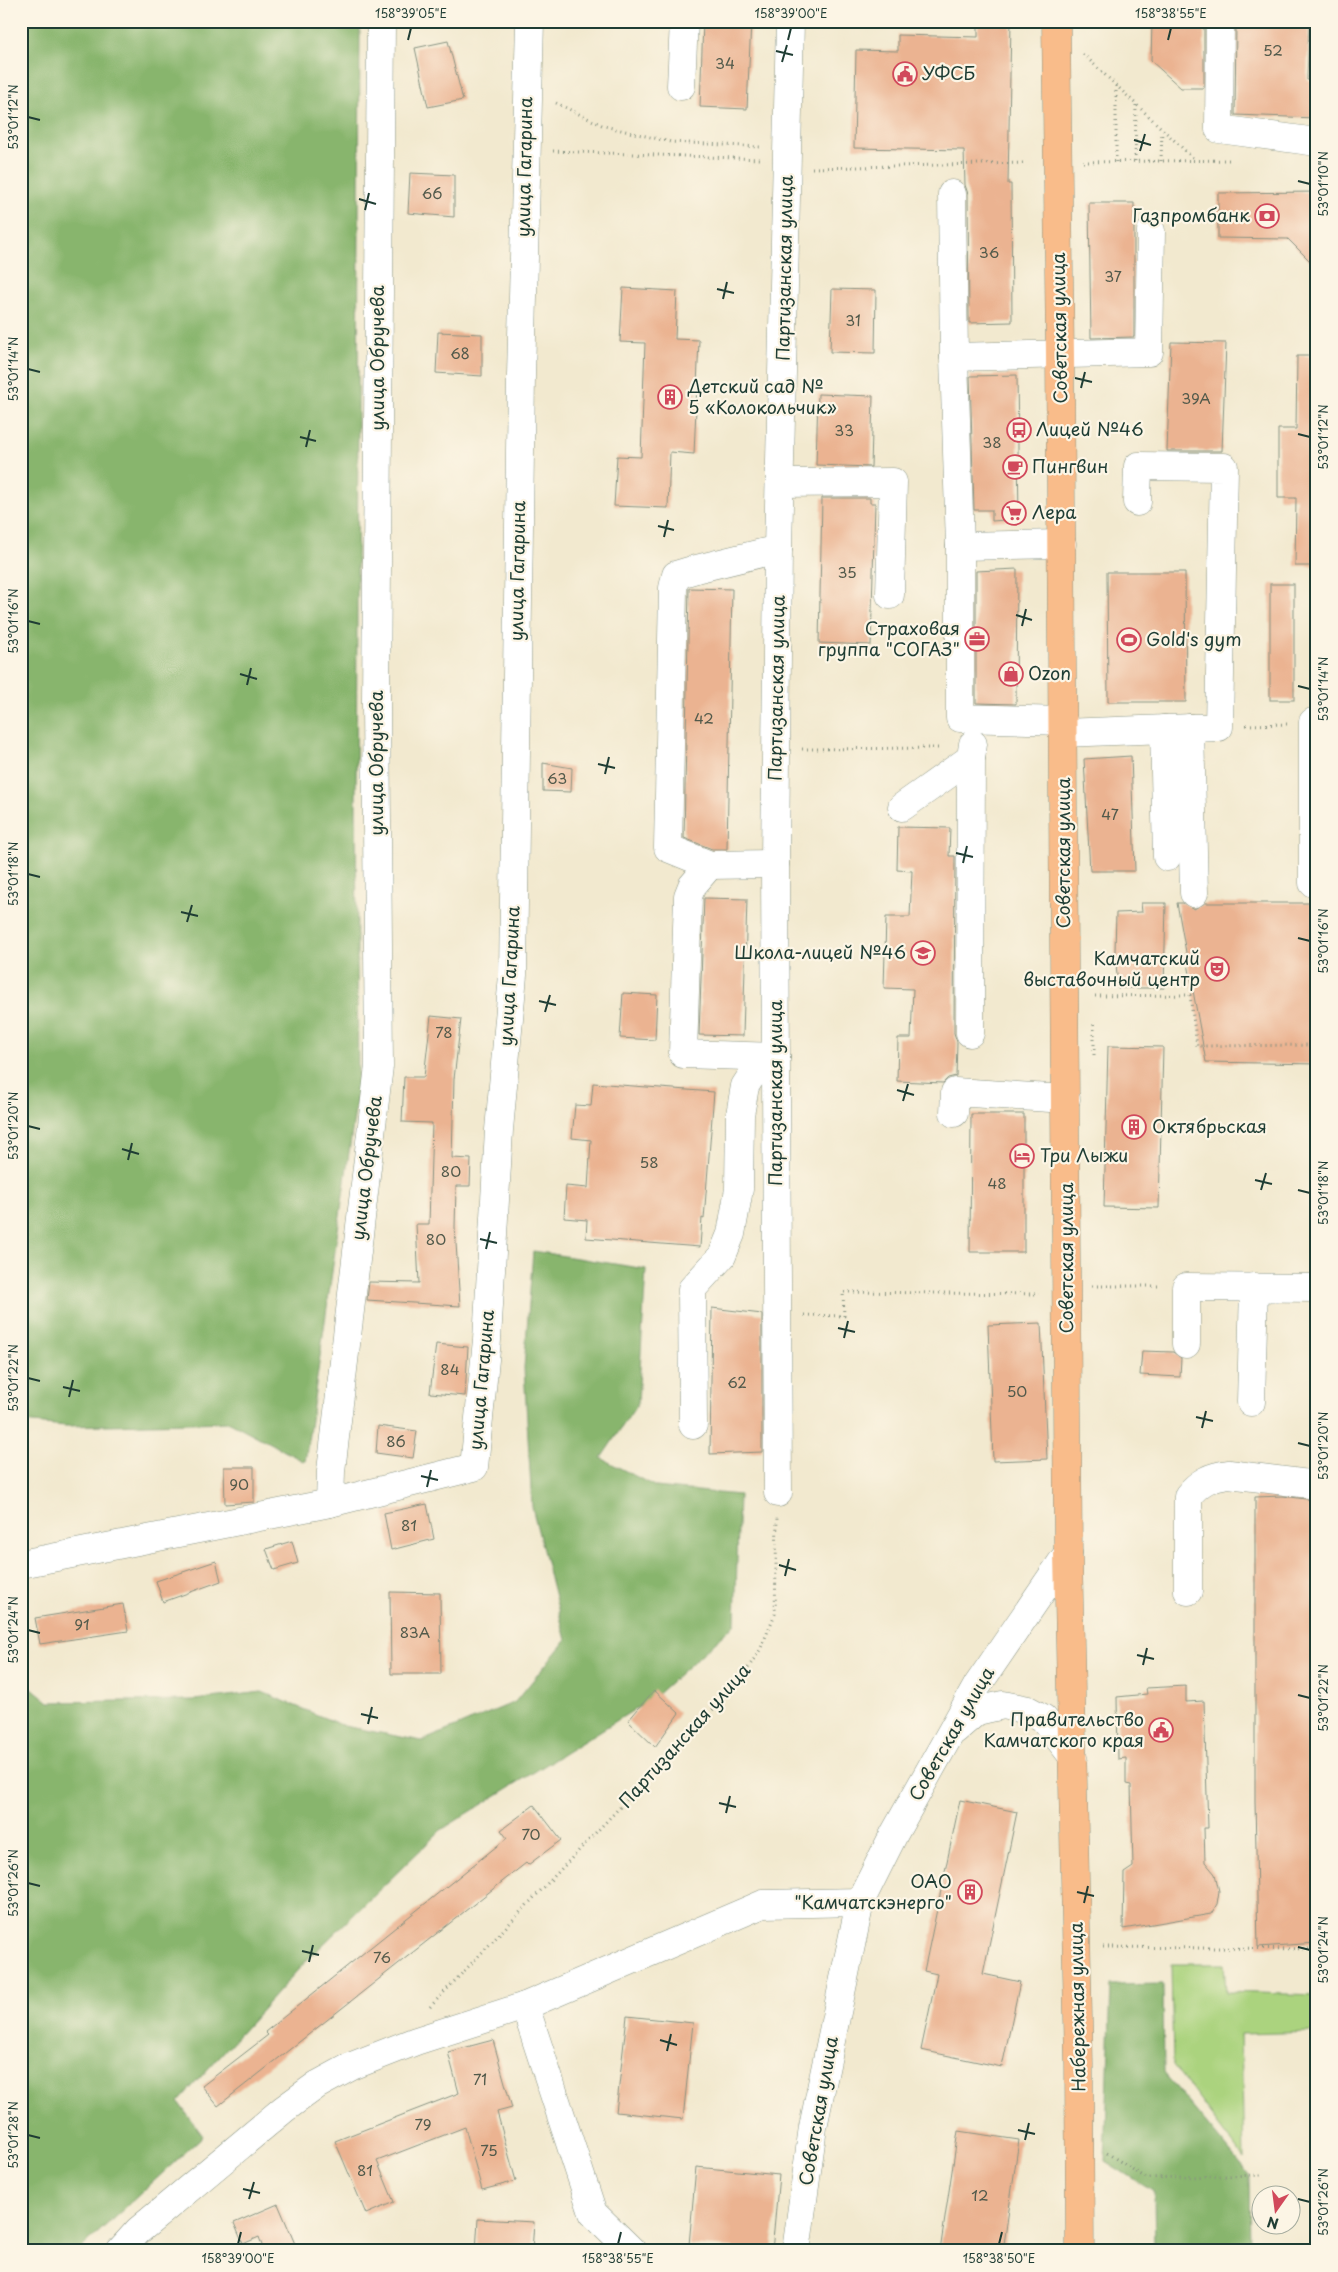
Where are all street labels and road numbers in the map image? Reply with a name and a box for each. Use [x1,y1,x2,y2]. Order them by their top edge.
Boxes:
street label: улица Гагарина [509,96,538,237]
street label: Партизанская улица [768,174,799,361]
street label: Советская улица [1044,252,1073,404]
street label: улица Обручева [363,285,390,431]
street label: улица Гагарина [502,500,531,641]
street label: Партизанская улица [760,594,791,781]
street label: улица Обручева [362,690,389,836]
street label: Советская улица [1049,777,1076,929]
street label: улица Гагарина [491,904,526,1047]
street label: Партизанская улица [761,999,788,1186]
street label: улица Обручева [343,1093,388,1242]
street label: Советская улица [1052,1182,1079,1334]
street label: улица Гагарина [461,1308,500,1451]
street label: Партизанская улица [612,1656,757,1813]
street label: Советская улица [901,1660,1000,1805]
street label: Набережная улица [1062,1921,1091,2092]
street label: Советская улица [791,2033,844,2187]

